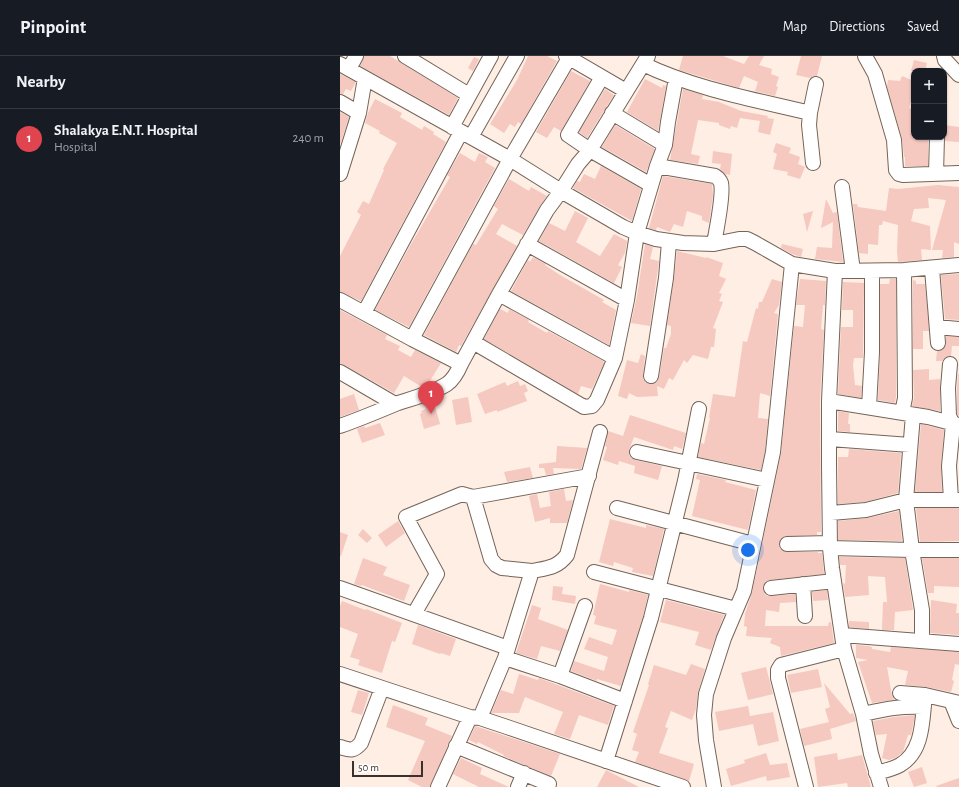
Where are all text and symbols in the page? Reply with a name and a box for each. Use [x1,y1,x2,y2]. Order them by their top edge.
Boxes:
text: Pinpoint [20,18,86,37]
text: Map [783,20,807,34]
text: Directions [829,20,885,34]
text: Saved [907,20,939,34]
map controls [911,68,947,140]
button: + [911,68,947,104]
text: Nearby [16,73,66,90]
button: − [911,104,947,140]
text: Shalakya E.N.T. Hospital [54,123,198,138]
text: 1 [27,132,31,145]
text: 240 m [292,132,324,145]
text: Hospital [54,141,97,154]
pin: 1 [418,381,444,414]
your location [738,540,758,560]
scale bar [352,759,423,778]
text: 50 m [358,762,379,773]

